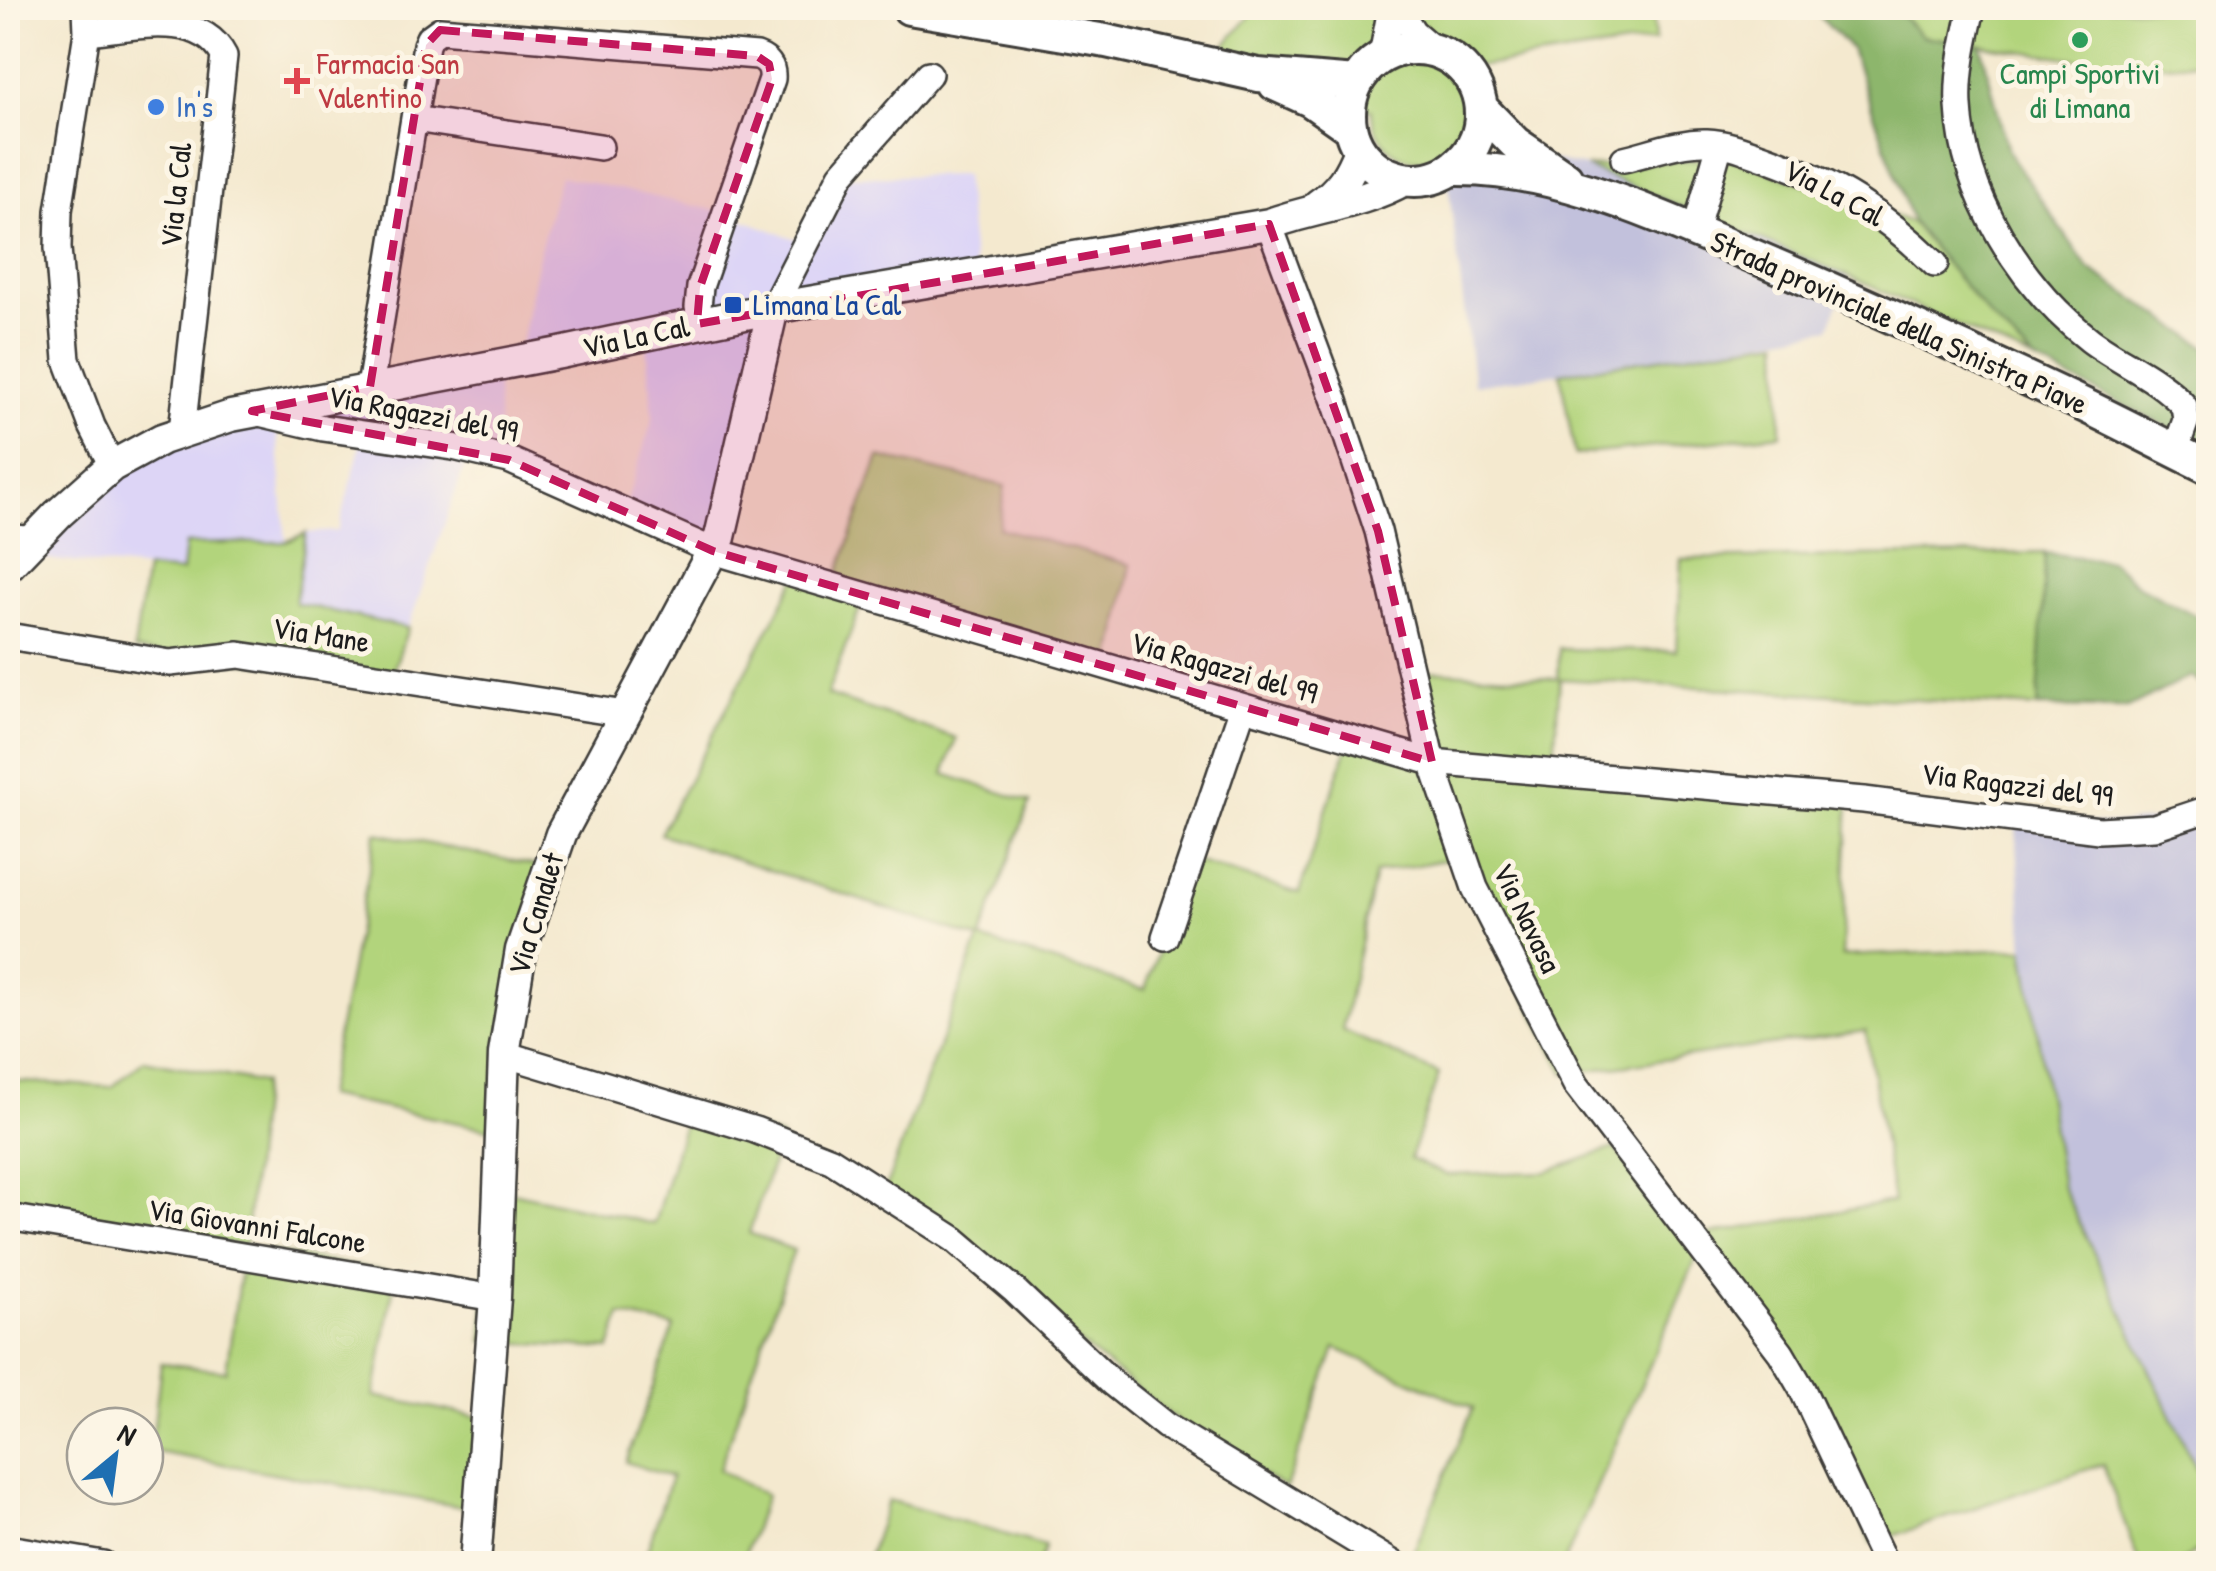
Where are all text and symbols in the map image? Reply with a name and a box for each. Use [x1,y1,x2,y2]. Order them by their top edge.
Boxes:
marker: Campi Sportivi di Limana [2069,29,2091,51]
place label: Farmacia San Valentino [316,43,460,117]
place label: Campi Sportivi di Limana [1999,53,2161,127]
marker: Farmacia San Valentino [286,70,308,92]
place label: In's [176,86,213,126]
marker: In's [145,96,167,118]
street label: Via la Cal [150,141,200,249]
street label: Via La Cal [1777,149,1892,235]
street label: Strada provinciale della Sinistra Piave [1705,221,2094,423]
place label: Limana La Cal [753,284,901,324]
marker: Limana La Cal [722,294,744,316]
street label: Via La Cal [579,305,693,367]
street label: Via Ragazzi del 99 [325,375,522,451]
street label: Via Mane [270,607,372,661]
street label: Via Ragazzi del 99 [1126,621,1322,713]
street label: Via Ragazzi del 99 [1919,752,2115,816]
street label: Via Canalet [497,847,573,980]
street label: Via Navasa [1484,856,1572,979]
street label: Via Giovanni Falcone [145,1188,369,1262]
north arrow [65,1406,165,1506]
text: N [111,1414,143,1454]

